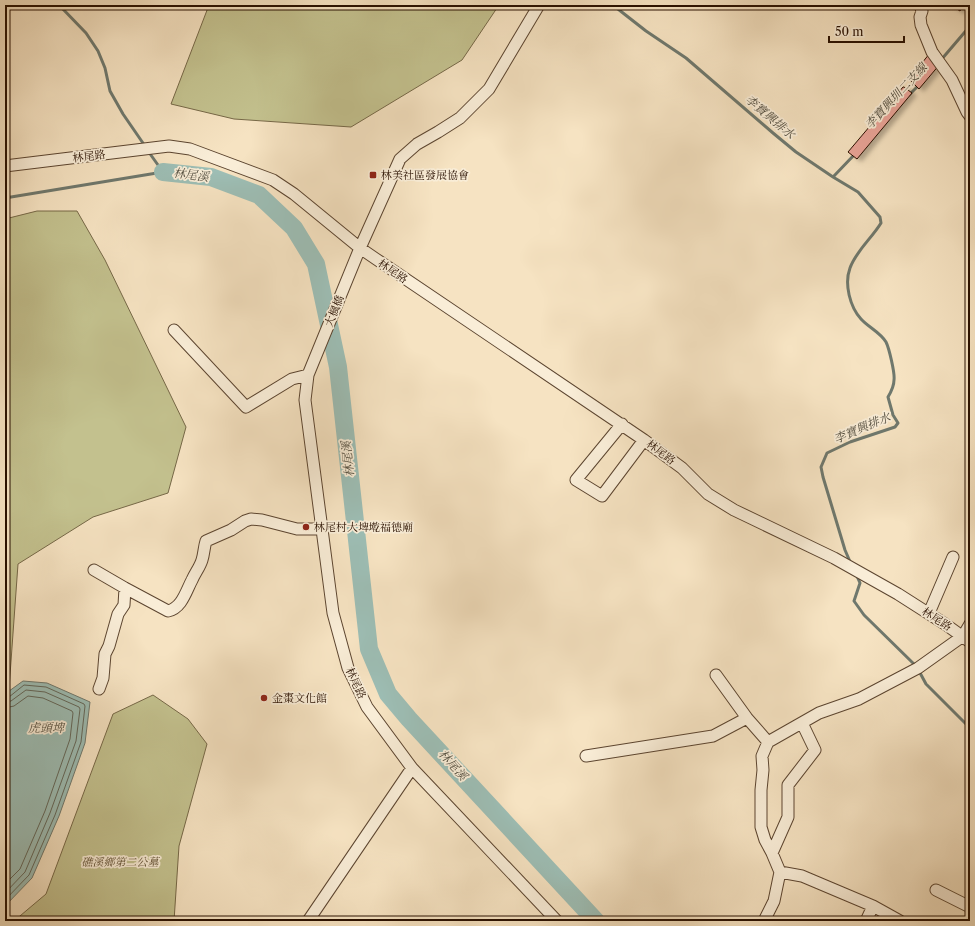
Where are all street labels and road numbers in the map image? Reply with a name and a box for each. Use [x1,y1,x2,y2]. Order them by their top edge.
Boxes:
street label: 林尾路 [72,147,106,165]
street label: 林尾路 [375,256,411,286]
street label: 大楓橋 [321,293,347,329]
street label: 林尾路 [644,436,678,468]
street label: 林尾路 [919,604,955,634]
street label: 林尾路 [343,665,369,701]

